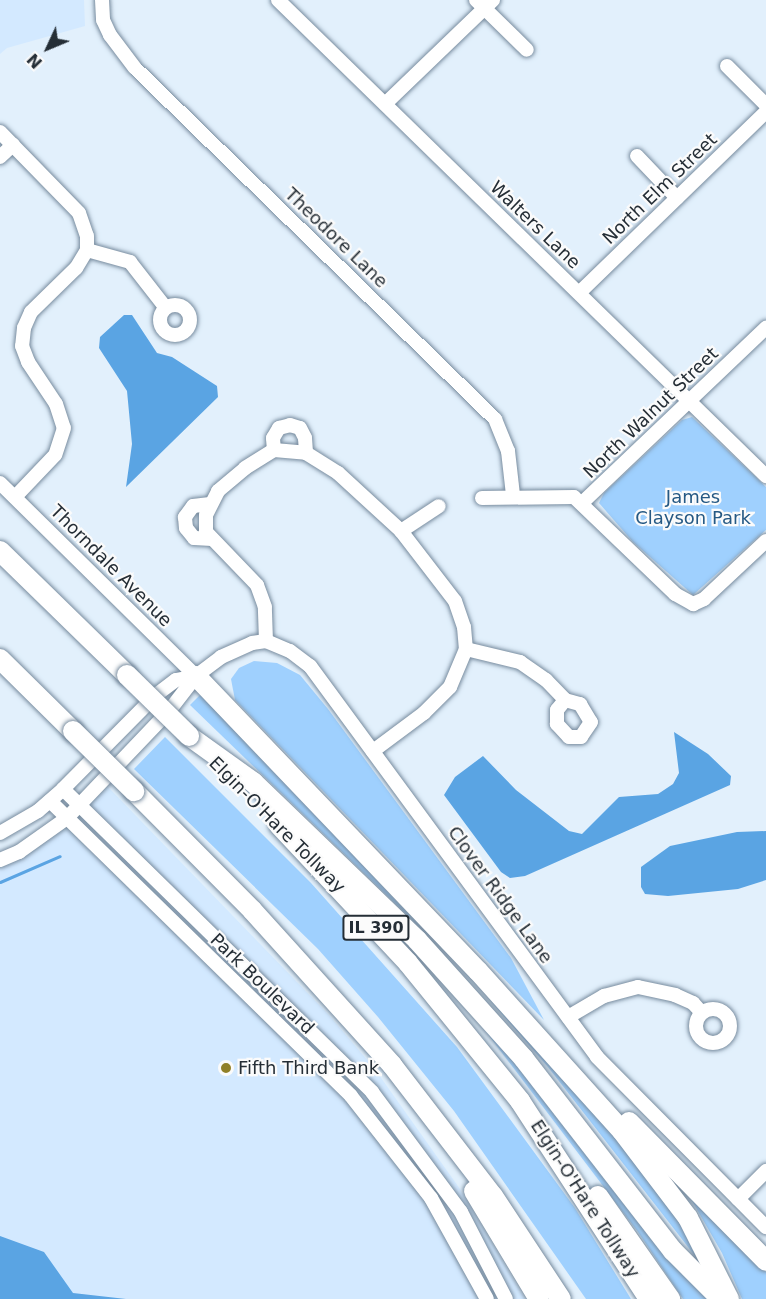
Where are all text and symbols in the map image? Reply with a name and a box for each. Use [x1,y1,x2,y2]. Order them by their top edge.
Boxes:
north arrow [18,18,78,78]
text: N [23,49,46,72]
street label: North Elm Street [598,129,722,249]
street label: Walters Lane [485,177,585,273]
street label: Theodore Lane [280,184,392,292]
street label: North Walnut Street [579,343,723,483]
park label: James Clayson Park [635,487,751,530]
street label: Thorndale Avenue [46,501,176,631]
street label: Elgin-O'Hare Tollway [204,752,350,898]
street label: Clover Ridge Lane [443,822,557,968]
road number: IL 390 [342,915,410,941]
street label: Park Boulevard [206,929,318,1039]
place label: Fifth Third Bank [238,1057,379,1079]
marker: Fifth Third Bank [219,1061,233,1075]
street label: Elgin-O'Hare Tollway [526,1116,644,1282]

